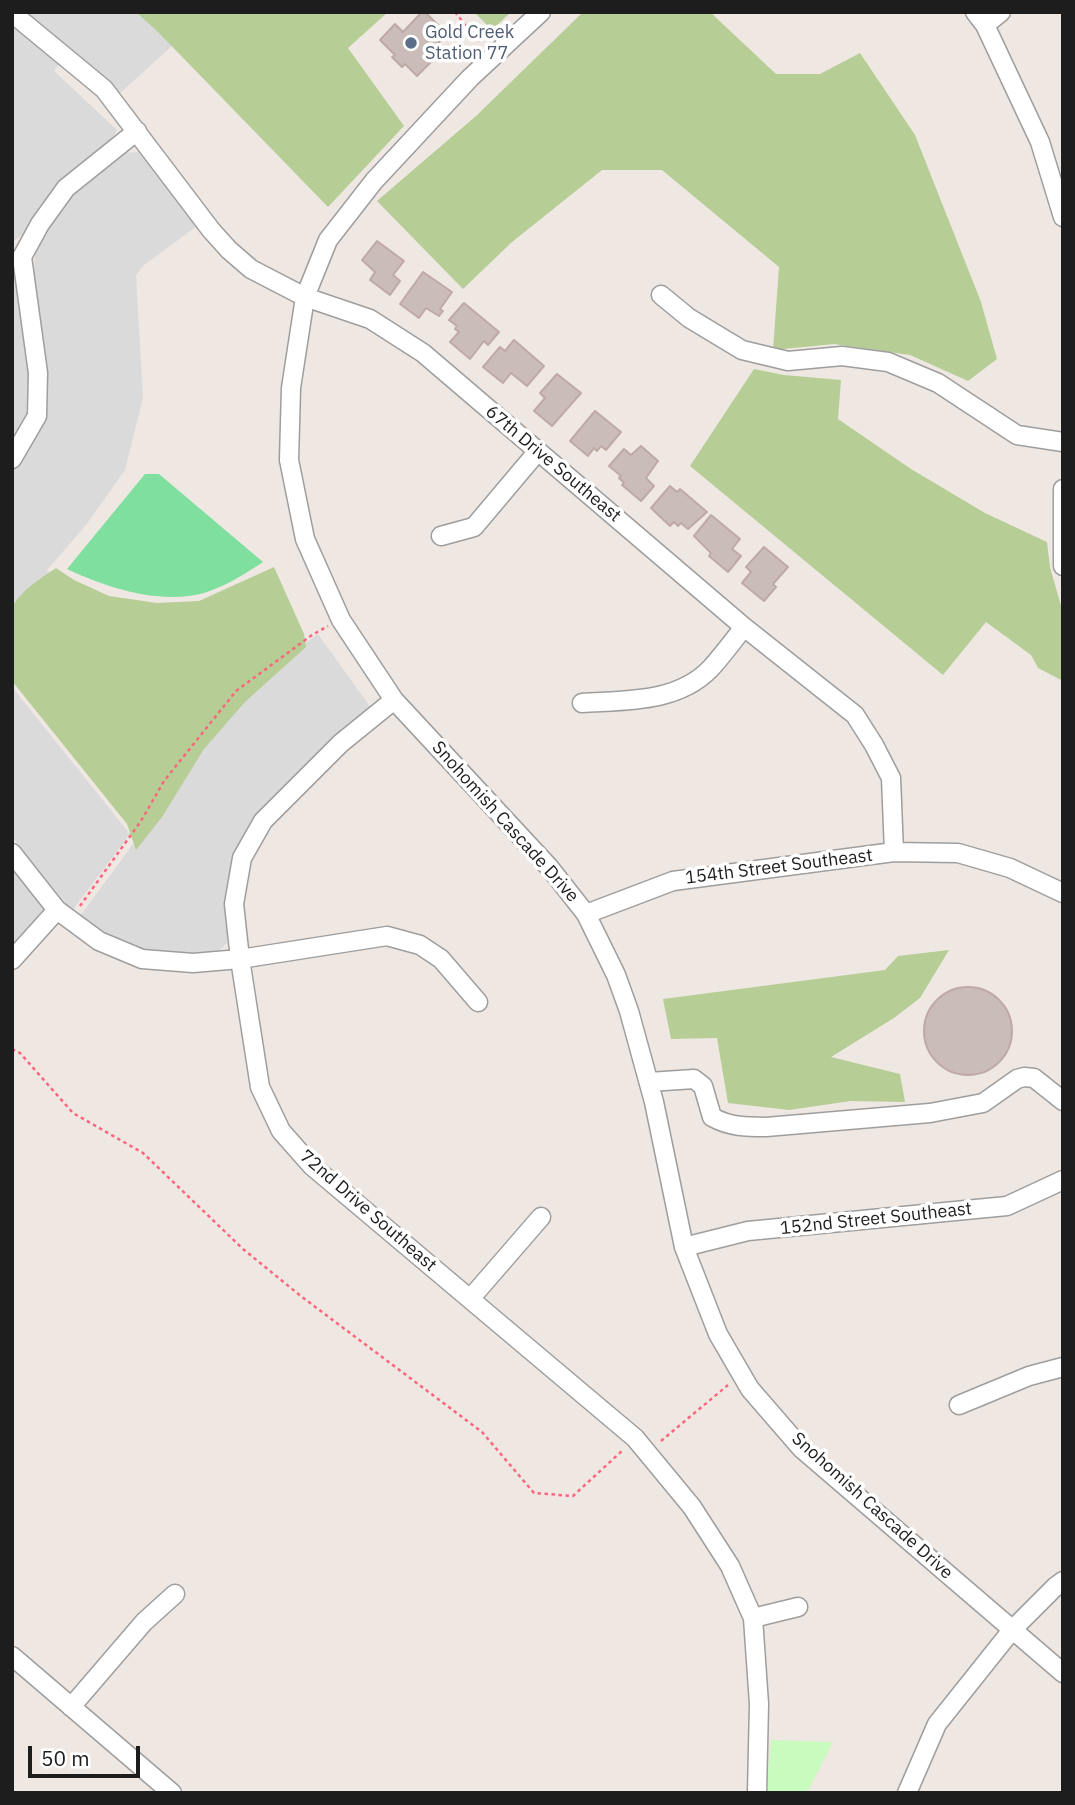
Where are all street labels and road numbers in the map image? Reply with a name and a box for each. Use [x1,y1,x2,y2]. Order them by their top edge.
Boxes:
street label: 67th Drive Southeast [481,401,625,527]
street label: Snohomish Cascade Drive [427,737,583,907]
street label: 154th Street Southeast [684,845,874,889]
street label: 72nd Drive Southeast [295,1146,441,1276]
street label: 152nd Street Southeast [779,1198,973,1240]
street label: Snohomish Cascade Drive [787,1428,957,1584]

